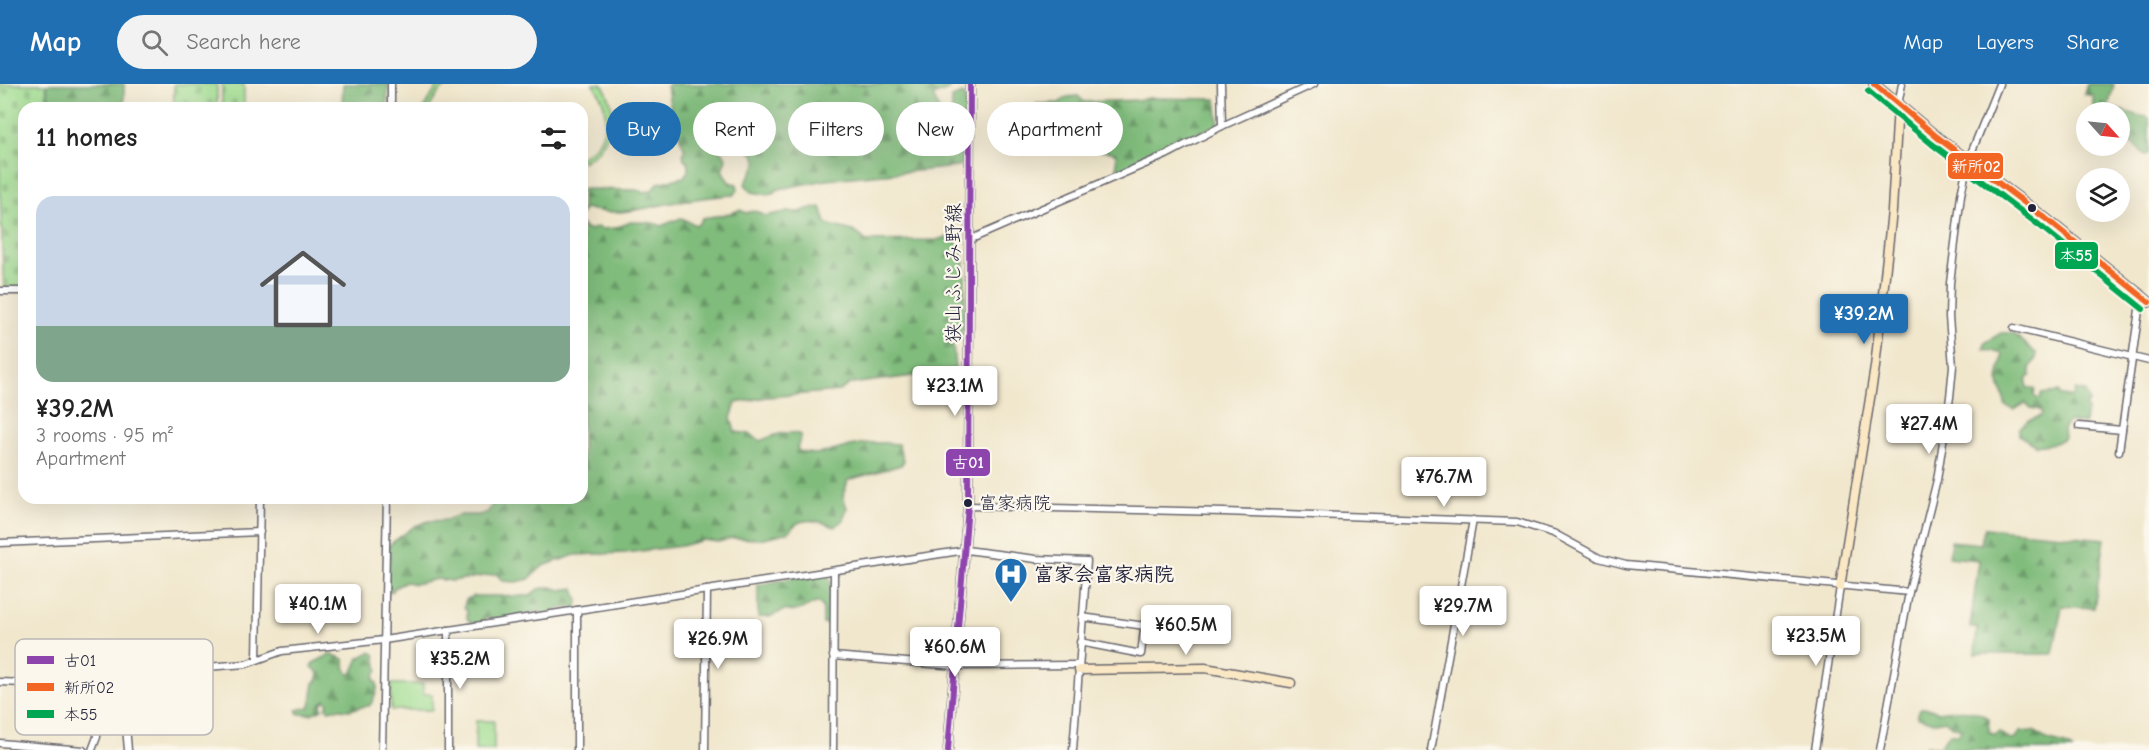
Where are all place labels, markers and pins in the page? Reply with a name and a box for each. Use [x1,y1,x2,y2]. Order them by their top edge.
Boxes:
unlabelled marker [2026,202,2038,214]
pin: ¥39.2M [1815,294,1913,345]
pin: ¥23.1M [906,366,1004,417]
pin: ¥27.4M [1880,404,1978,455]
pin: ¥76.7M [1395,457,1493,508]
place label: 富家病院 [979,493,1051,514]
marker: 富家病院 [962,497,974,509]
hospital icon: 富家会富家病院 [993,556,1029,603]
place label: 富家会富家病院 [1034,563,1174,586]
pin: ¥40.1M [269,584,367,635]
pin: ¥29.7M [1414,586,1512,637]
pin: ¥60.5M [1137,605,1235,656]
pin: ¥23.5M [1767,616,1865,667]
pin: ¥26.9M [669,619,767,670]
pin: ¥60.6M [906,627,1004,678]
pin: ¥35.2M [411,639,509,690]

